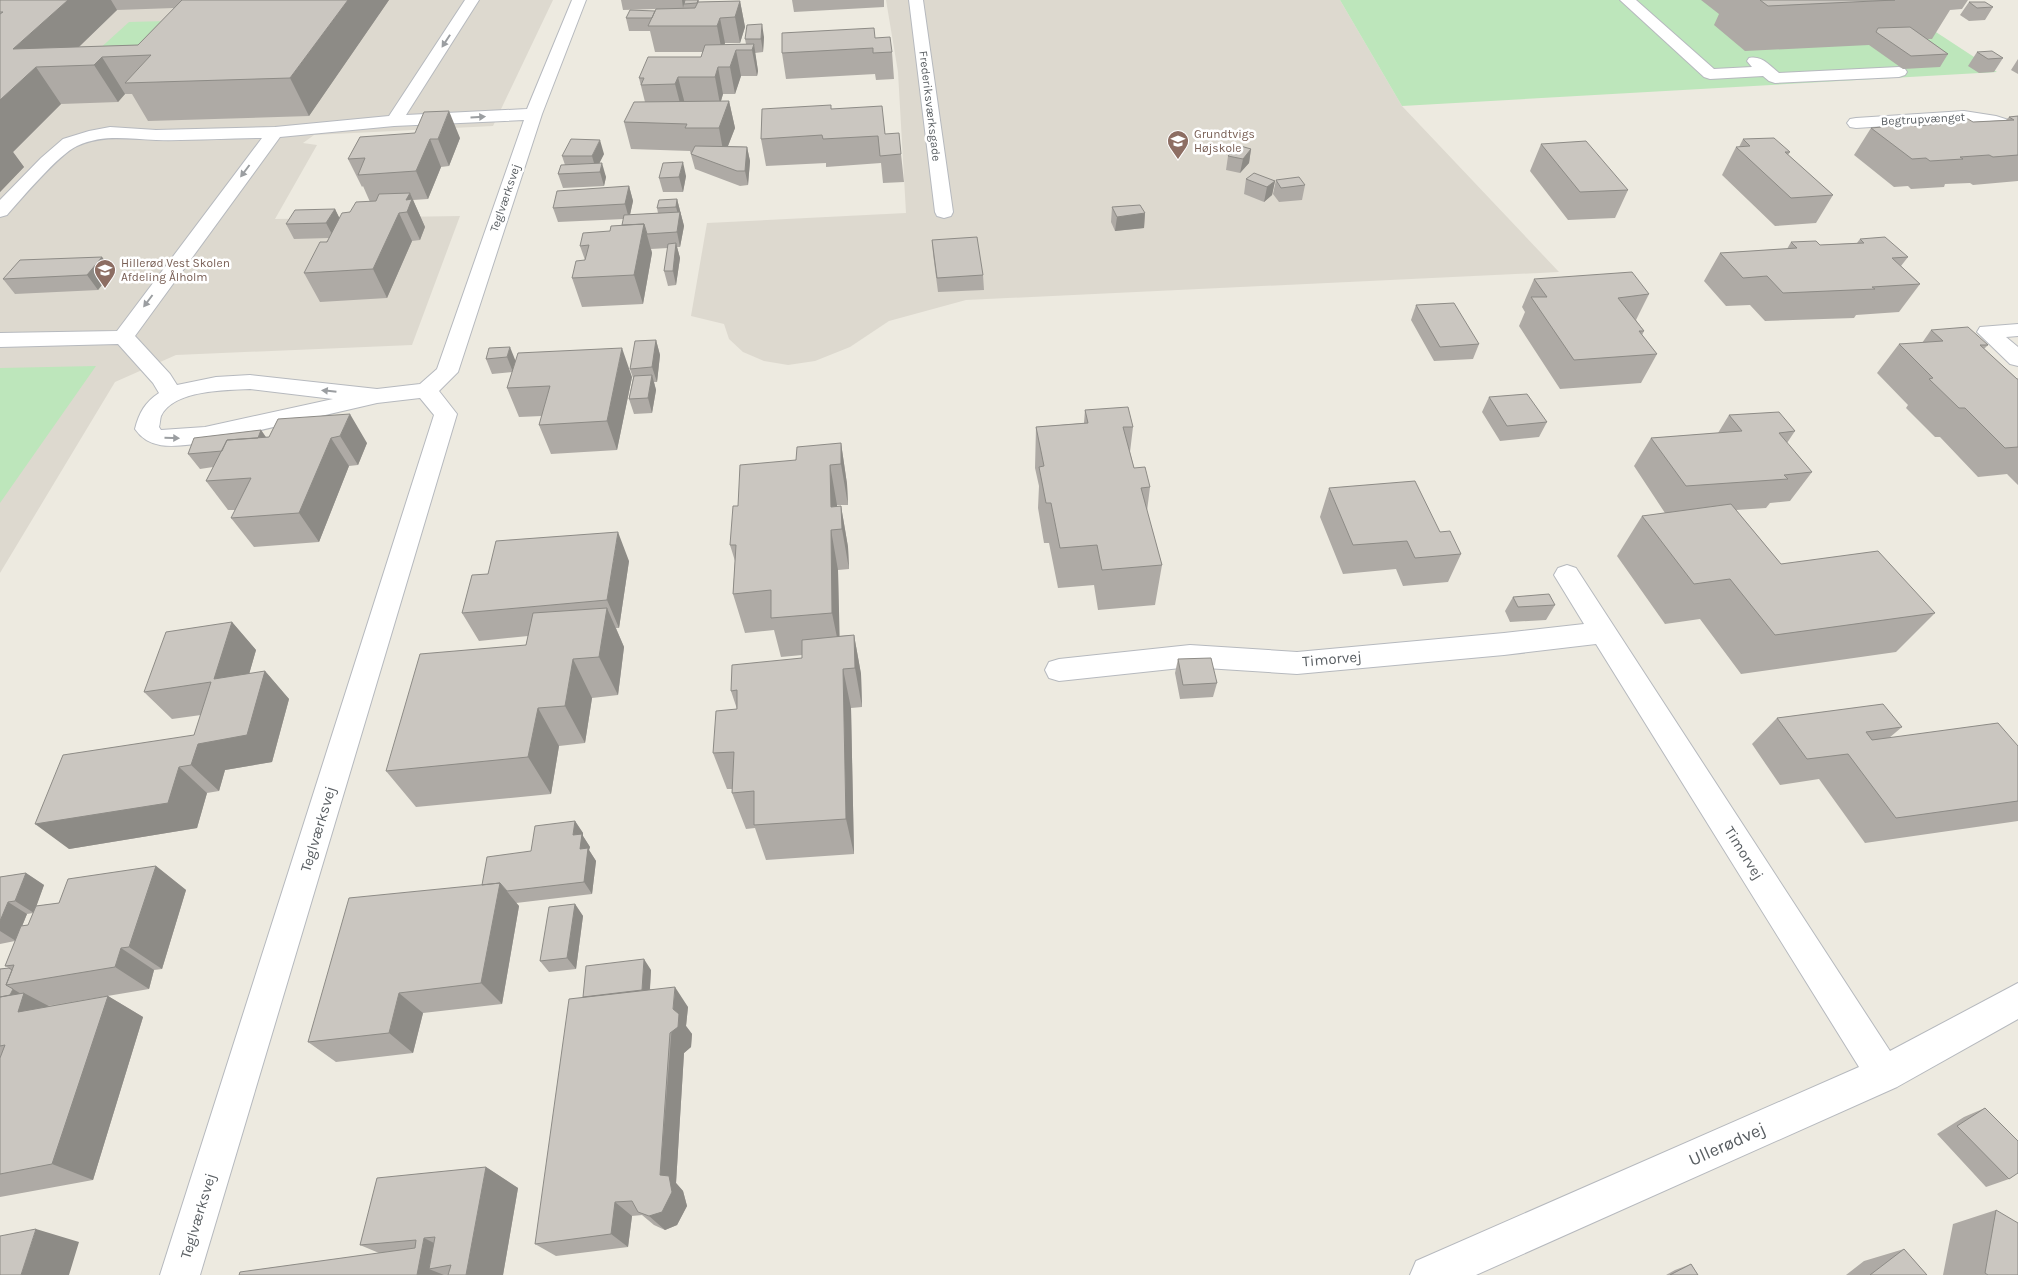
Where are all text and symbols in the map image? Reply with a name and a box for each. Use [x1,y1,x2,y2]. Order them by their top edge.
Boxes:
one-way arrow [441,34,451,48]
street label: Frederiksværksgade [916,50,944,162]
street label: Begtrupvænget [1880,110,1966,128]
one-way arrow [470,113,486,121]
place label: Grundtvigs Højskole [1194,127,1255,155]
school or university icon: Grundtvigs Højskole [1166,129,1190,160]
street label: Teglværksvej [487,162,523,234]
one-way arrow [240,164,251,177]
place label: Hillerød Vest Skolen Afdeling Ålholm [121,256,230,284]
school or university icon: Hillerød Vest Skolen Afdeling Ålholm [93,258,117,289]
one-way arrow [143,294,154,307]
one-way arrow [321,387,337,395]
one-way arrow [164,434,180,442]
street label: Timorvej [1302,647,1362,671]
street label: Teglværksvej [296,784,340,874]
street label: Timorvej [1721,823,1767,883]
street label: Ullerødvej [1685,1117,1769,1171]
street label: Teglværksvej [176,1171,220,1261]

